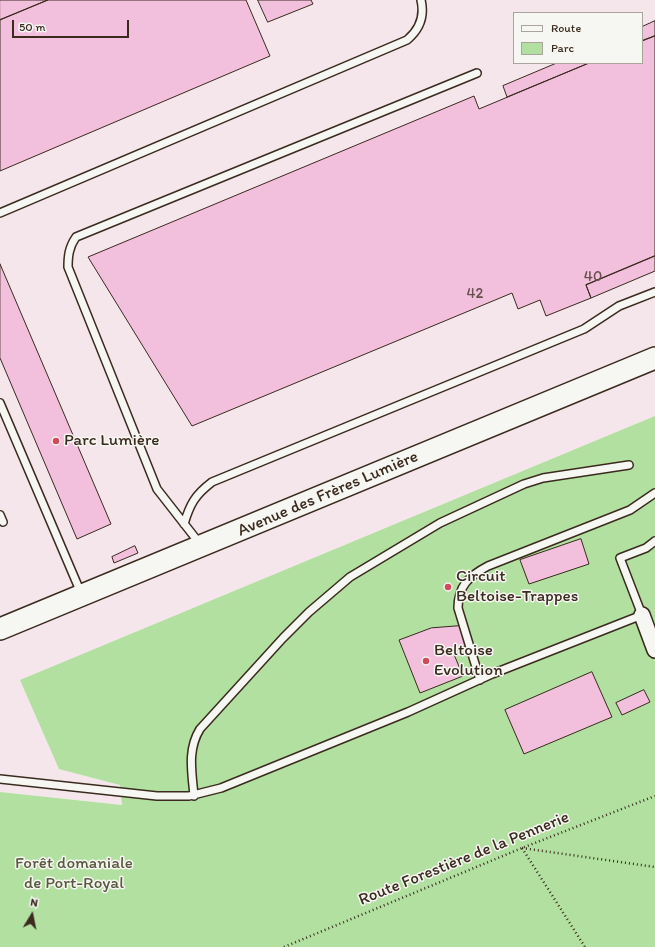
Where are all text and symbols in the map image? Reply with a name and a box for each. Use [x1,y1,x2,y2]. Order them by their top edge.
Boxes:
scale bar [14,12,131,38]
legend [513,12,643,64]
text: 50 m [19,20,45,34]
text: Route [551,21,581,35]
text: Parc [551,41,574,55]
house number: 40 [584,268,602,286]
house number: 42 [467,285,483,303]
place label: Parc Lumière [64,431,160,451]
marker: Parc Lumière [51,436,61,446]
street label: Avenue des Frères Lumière [235,447,421,541]
place label: Circuit Beltoise-Trappes [456,567,578,607]
marker: Circuit Beltoise-Trappes [443,582,453,592]
place label: Beltoise Evolution [434,641,503,681]
marker: Beltoise Evolution [421,656,431,666]
street label: Route Forestière de la Pennerie [356,807,572,911]
park label: Forêt domaniale de Port-Royal [15,854,133,894]
north arrow [12,895,52,935]
text: N [29,896,39,910]

